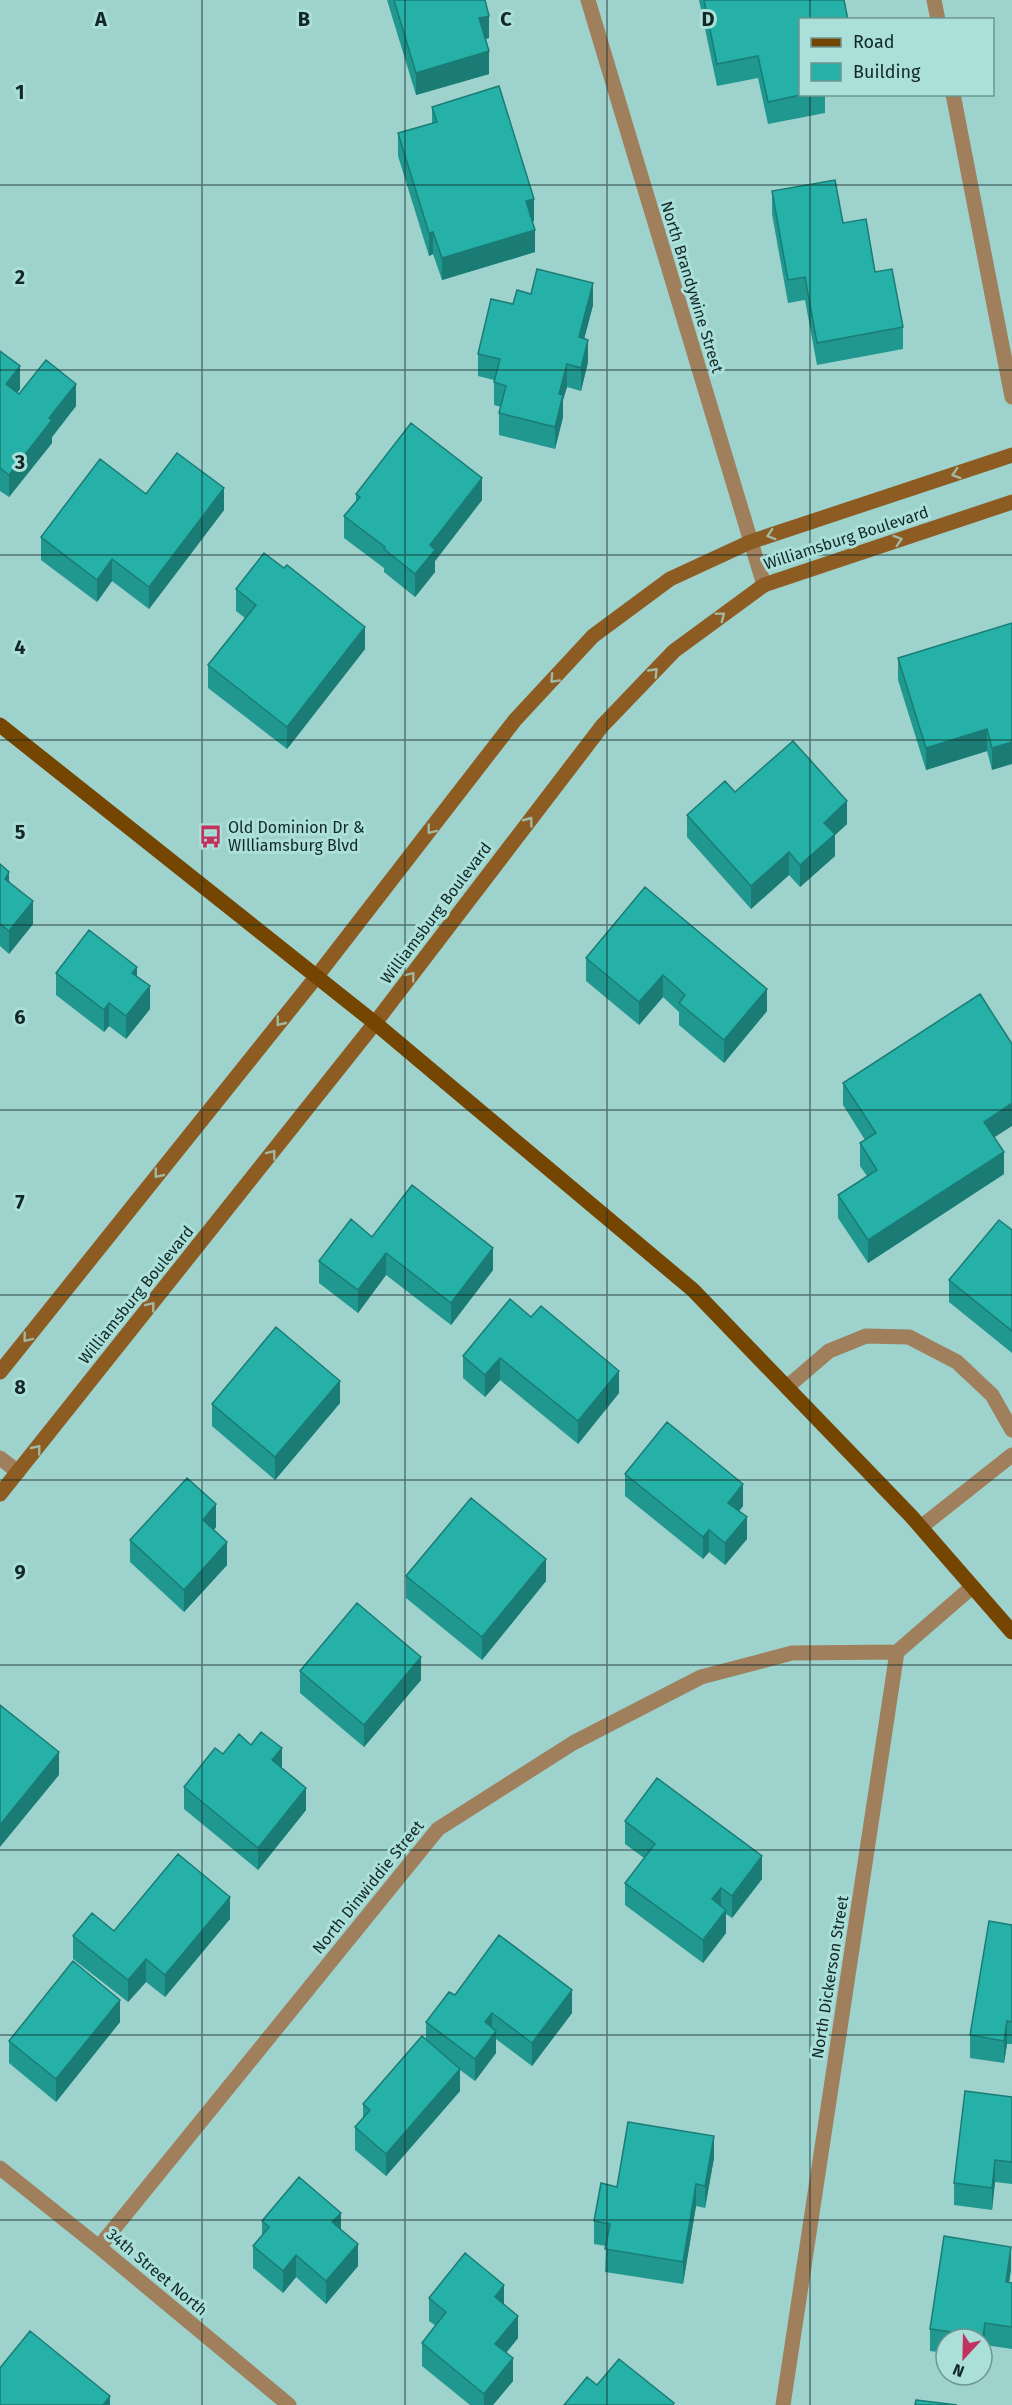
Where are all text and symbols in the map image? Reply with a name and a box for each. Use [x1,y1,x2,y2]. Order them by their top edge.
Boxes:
text: A [94,7,108,31]
text: B [298,7,310,31]
text: C [500,7,512,31]
text: D [701,7,715,31]
legend [799,18,994,96]
text: Road [853,31,895,53]
text: Building [853,61,921,83]
text: 1 [15,80,25,104]
street label: North Brandywine Street [657,199,727,375]
text: 2 [15,265,25,289]
text: 3 [14,450,25,474]
one-way arrow [952,467,962,479]
street label: Williamsburg Boulevard [761,502,931,574]
one-way arrow [766,528,777,541]
one-way arrow [892,535,903,547]
one-way arrow [715,613,726,624]
text: 4 [14,635,26,659]
one-way arrow [647,668,658,679]
one-way arrow [550,672,561,683]
one-way arrow [522,817,533,828]
place label: Old Dominion Dr & WIlliamsburg Blvd [228,818,365,855]
text: 5 [15,820,26,844]
bus stop icon: Old Dominion Dr & WIlliamsburg Blvd [197,823,223,849]
one-way arrow [427,823,438,834]
street label: Williamsburg Boulevard [377,839,495,987]
one-way arrow [404,972,415,983]
text: 6 [14,1005,26,1029]
one-way arrow [276,1015,287,1026]
one-way arrow [264,1149,275,1160]
one-way arrow [154,1167,165,1178]
text: 7 [15,1190,25,1214]
street label: Williamsburg Boulevard [74,1222,198,1368]
one-way arrow [143,1302,154,1313]
one-way arrow [23,1331,34,1342]
text: 8 [14,1375,26,1399]
one-way arrow [29,1444,40,1455]
text: 9 [14,1560,26,1584]
street label: North Dinwiddie Street [308,1816,428,1957]
street label: North Dickerson Street [808,1894,852,2060]
street label: 34th Street North [103,2225,211,2319]
north arrow [934,2327,994,2387]
text: N [950,2360,967,2381]

